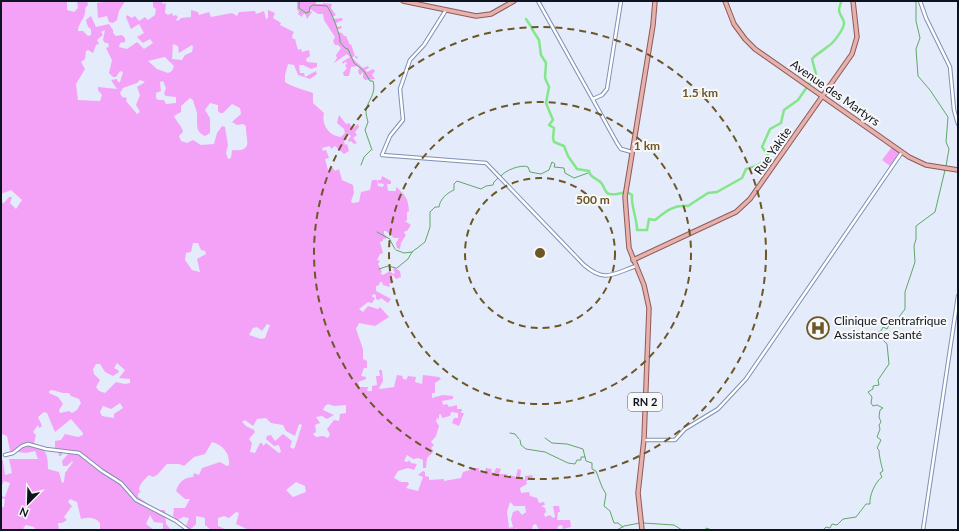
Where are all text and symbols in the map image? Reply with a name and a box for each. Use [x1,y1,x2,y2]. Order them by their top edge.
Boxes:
street label: Avenue des Martyrs [788,56,883,129]
text: 1.5 km [682,85,718,100]
street label: Rue Yakite [751,124,794,177]
text: 1 km [634,138,660,153]
text: 500 m [576,192,610,207]
centre of rings [533,246,547,260]
place label: Clinique Centrafrique Assistance Santé [834,313,947,342]
hospital icon: Clinique Centrafrique Assistance Santé [805,315,831,341]
road number: RN 2 [628,393,662,411]
north arrow [8,483,48,523]
text: N [17,505,30,520]

